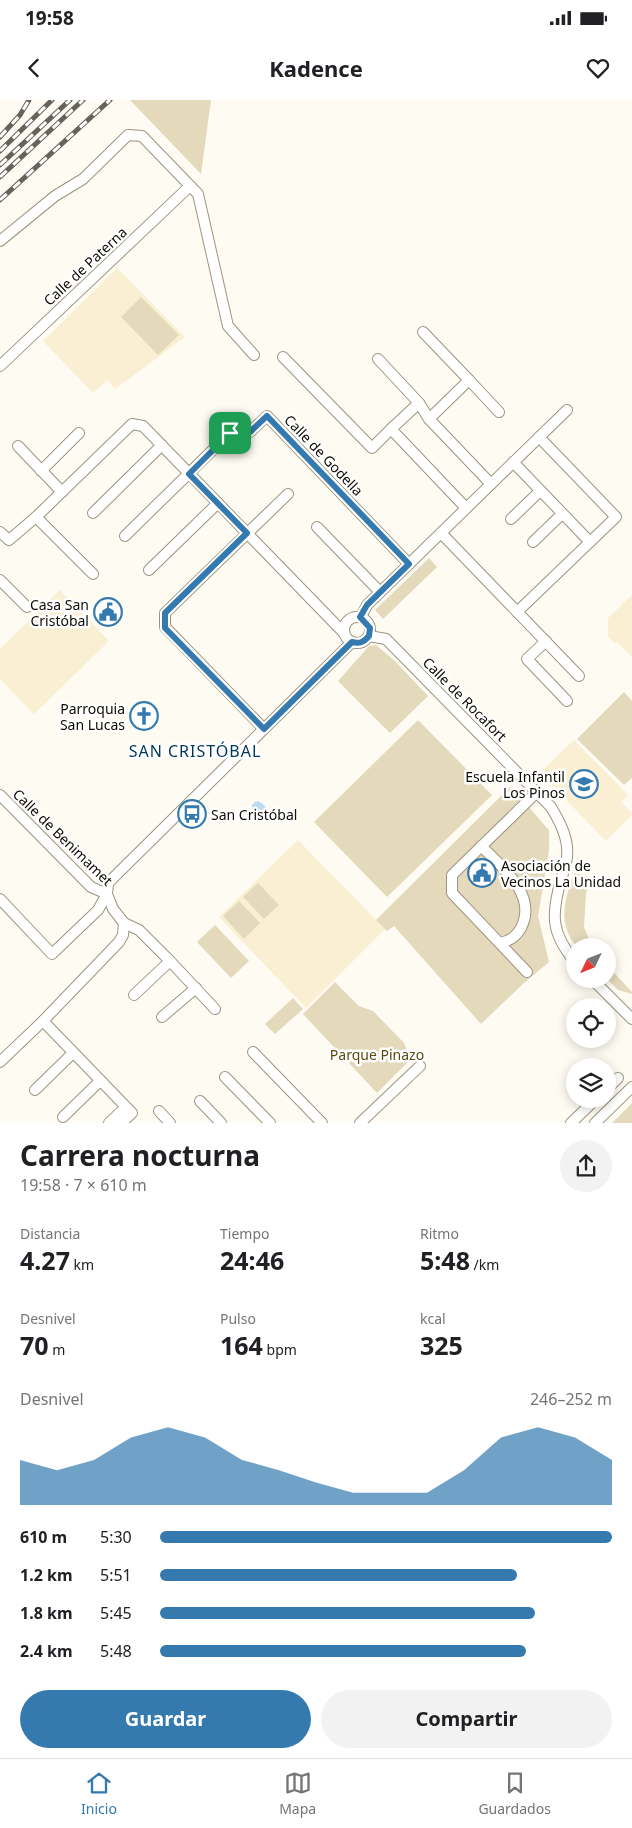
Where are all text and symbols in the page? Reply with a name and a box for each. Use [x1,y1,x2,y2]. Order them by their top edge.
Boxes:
text: 19:58 [25,5,74,31]
text: Kadence [269,53,363,83]
icon: back [20,54,48,82]
icon: heart [584,54,612,82]
street label: Calle de Paterna [39,223,131,309]
street label: Calle de Godella [280,410,368,500]
pin [209,412,251,454]
icon: arrive [216,419,244,447]
place label: Casa San Cristóbal [30,595,89,630]
public building icon: Casa San Cristóbal [93,597,123,627]
street label: Calle de Rocafort [419,653,511,745]
place label: Parroquia San Lucas [60,699,125,734]
church icon: Parroquia San Lucas [129,701,159,731]
district label: SAN CRISTÓBAL [129,740,261,762]
place label: Escuela Infantil Los Pinos [465,767,565,802]
school or university icon: Escuela Infantil Los Pinos [569,769,599,799]
street label: Calle de Benimamet [9,784,117,890]
bus stop icon: San Cristóbal [177,799,207,829]
place label: San Cristóbal [211,805,297,824]
place label: Asociación de Vecinos La Unidad [501,856,621,891]
public building icon: Asociación de Vecinos La Unidad [467,858,497,888]
north arrow [566,938,616,988]
map controls [566,938,616,1108]
button: locate [566,998,616,1048]
park label: Parque Pinazo [330,1045,424,1064]
button: layers [566,1058,616,1108]
text: Carrera nocturna [20,1136,260,1174]
button: share [560,1140,612,1192]
text: 19:58 · 7 × 610 m [20,1174,147,1196]
text: Distancia [20,1224,80,1243]
text: Tiempo [220,1224,269,1243]
text: Ritmo [420,1224,459,1243]
text: 4.27 [20,1243,70,1277]
text: 24:46 [220,1243,284,1277]
text: 5:48 [420,1243,470,1277]
text: km [70,1255,94,1274]
text: /km [470,1255,499,1274]
text: Desnivel [20,1309,76,1328]
text: Pulso [220,1309,256,1328]
text: kcal [420,1309,446,1328]
text: 70 [20,1328,49,1362]
text: 164 [220,1328,263,1362]
text: 325 [420,1328,463,1362]
text: m [49,1340,65,1359]
text: bpm [263,1340,297,1359]
text: Desnivel [20,1388,84,1410]
text: 246–252 m [530,1388,612,1410]
text: 610 m [20,1526,67,1548]
text: 5:30 [100,1526,132,1548]
text: 1.2 km [20,1564,72,1586]
text: 5:51 [100,1564,132,1586]
text: 1.8 km [20,1602,72,1624]
text: 5:45 [100,1602,132,1624]
text: 2.4 km [20,1640,72,1662]
text: 5:48 [100,1640,132,1662]
button: Guardar [20,1690,311,1748]
button: Compartir [321,1690,612,1748]
tab: Inicio [81,1769,117,1818]
tab: Mapa [279,1769,316,1818]
tab: Guardados [478,1769,551,1818]

